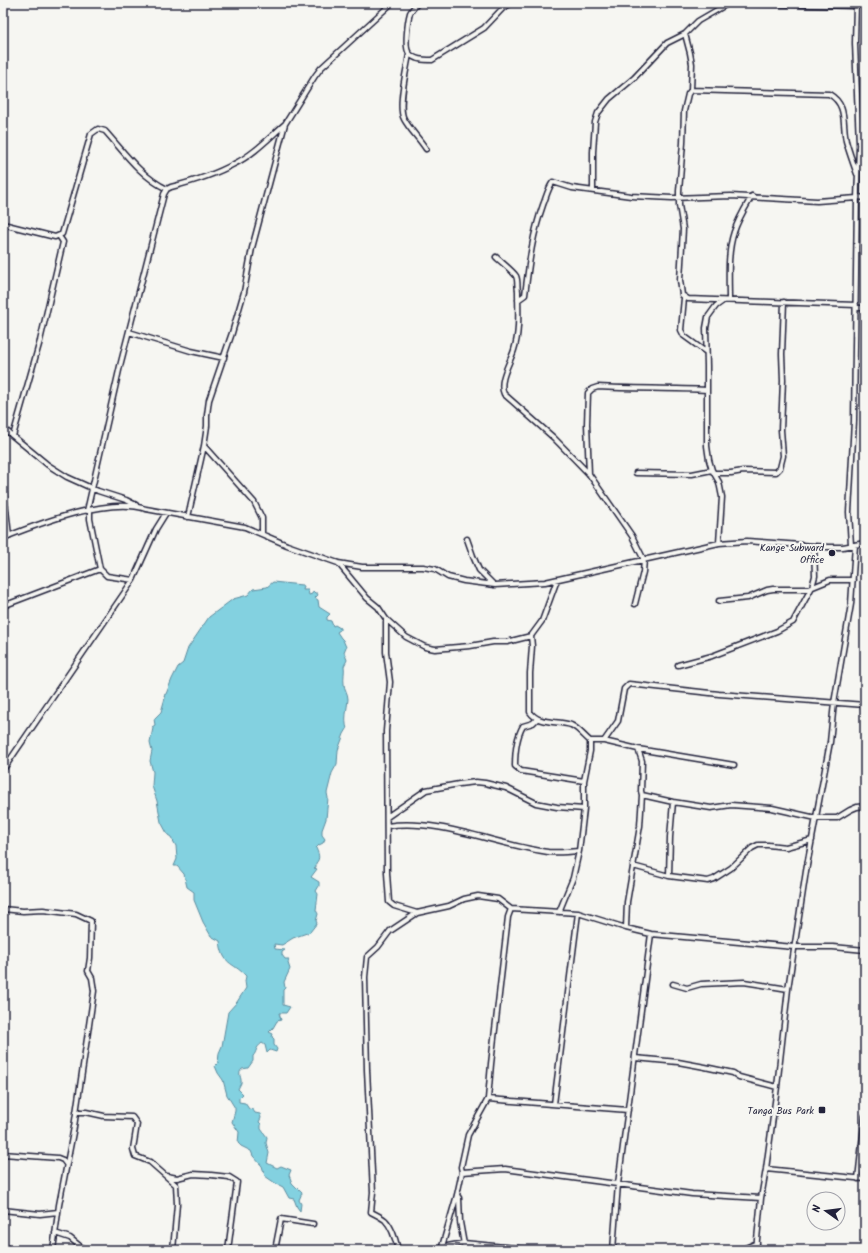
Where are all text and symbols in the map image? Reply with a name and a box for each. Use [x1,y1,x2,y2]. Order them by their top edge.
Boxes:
place label: Kange Subward Office [760,540,825,568]
marker: Kange Subward Office [827,548,837,558]
place label: Tanga Bus Park [748,1103,814,1119]
marker: Tanga Bus Park [817,1105,827,1115]
north arrow [806,1191,846,1231]
text: N [808,1203,827,1214]

